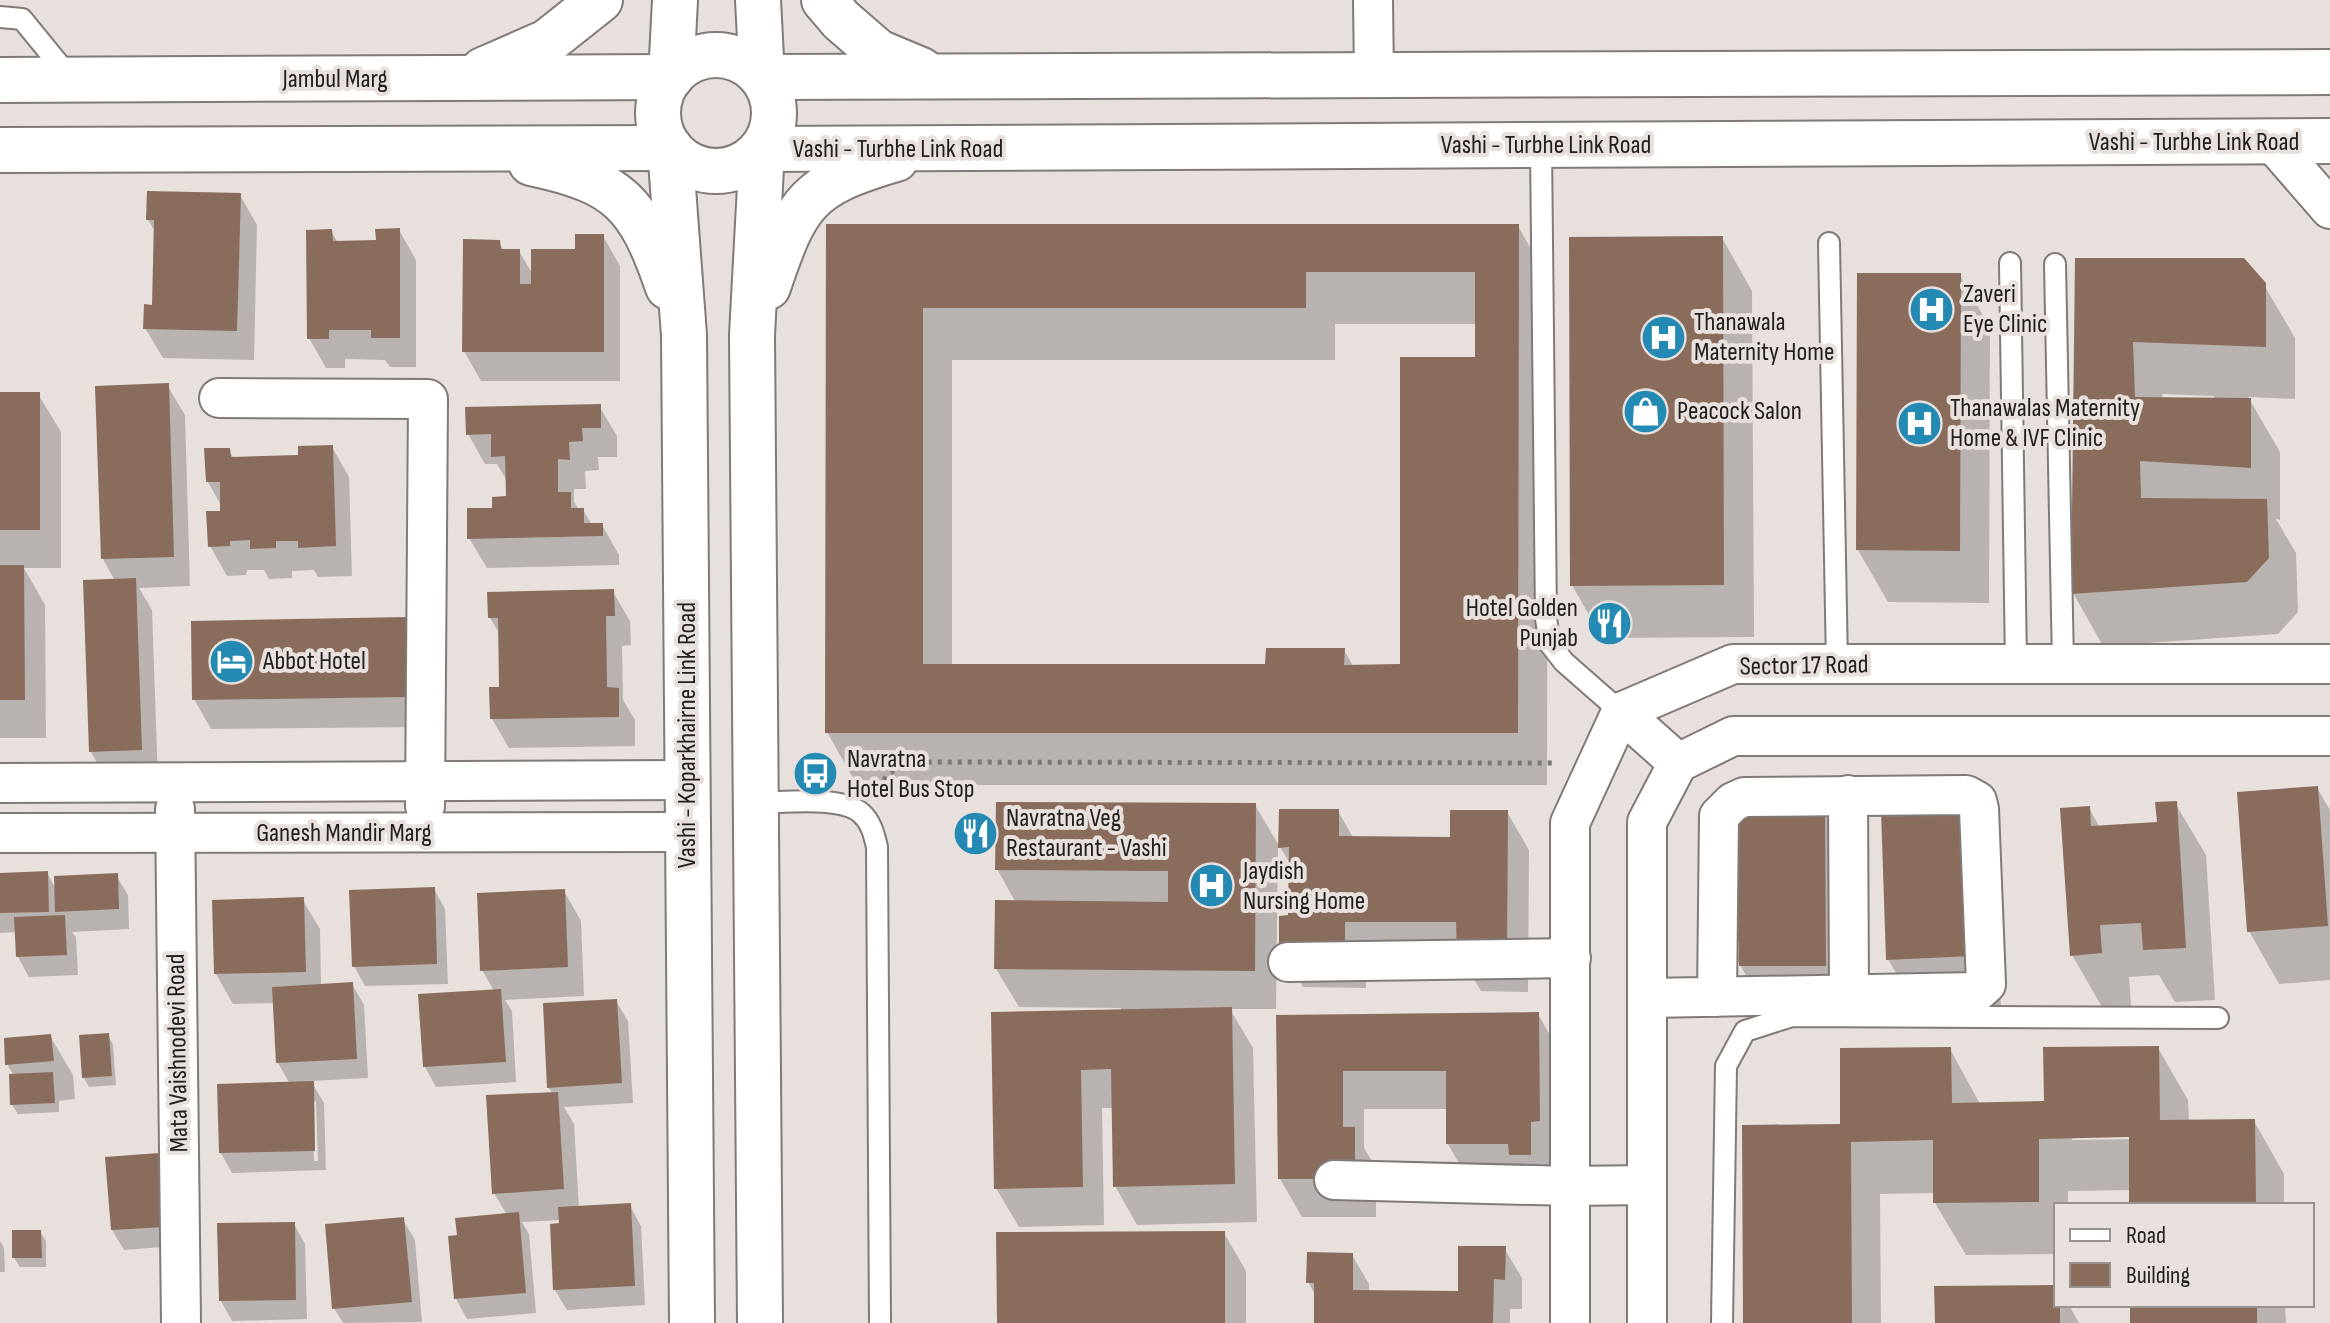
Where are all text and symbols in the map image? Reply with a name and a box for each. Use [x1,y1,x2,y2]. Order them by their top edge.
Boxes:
street label: Jambul Marg [281,64,388,95]
street label: Vashi - Turbhe Link Road [2089,127,2299,158]
street label: Vashi - Turbhe Link Road [1441,130,1651,161]
street label: Vashi - Turbhe Link Road [793,134,1003,165]
place label: Zaveri Eye Clinic [1963,279,2047,340]
hospital icon: Zaveri Eye Clinic [1908,285,1956,333]
place label: Thanawala Maternity Home [1694,307,1834,368]
hospital icon: Thanawala Maternity Home [1639,313,1687,361]
shop icon: Peacock Salon [1622,387,1670,435]
place label: Thanawalas Maternity Home & IVF Clinic [1950,393,2140,454]
place label: Peacock Salon [1677,396,1802,427]
hospital icon: Thanawalas Maternity Home & IVF Clinic [1895,399,1943,447]
place label: Hotel Golden Punjab [1466,593,1578,654]
restaurant icon: Hotel Golden Punjab [1585,599,1633,647]
street label: Vashi - Koparkhairne Link Road [672,602,703,868]
hotel icon: Abbot Hotel [208,637,256,685]
place label: Abbot Hotel [262,646,366,677]
street label: Sector 17 Road [1739,649,1869,683]
place label: Navratna Hotel Bus Stop [847,744,974,805]
bus stop icon: Navratna Hotel Bus Stop [792,750,840,798]
place label: Navratna Veg Restaurant - Vashi [1006,803,1167,864]
restaurant icon: Navratna Veg Restaurant - Vashi [951,809,999,857]
street label: Ganesh Mandir Marg [256,818,432,849]
place label: Jaydish Nursing Home [1242,856,1365,917]
hospital icon: Jaydish Nursing Home [1188,862,1236,910]
street label: Mata Vaishnodevi Road [161,953,195,1153]
legend [2054,1203,2314,1307]
text: Road [2126,1221,2166,1250]
text: Building [2126,1261,2190,1290]

